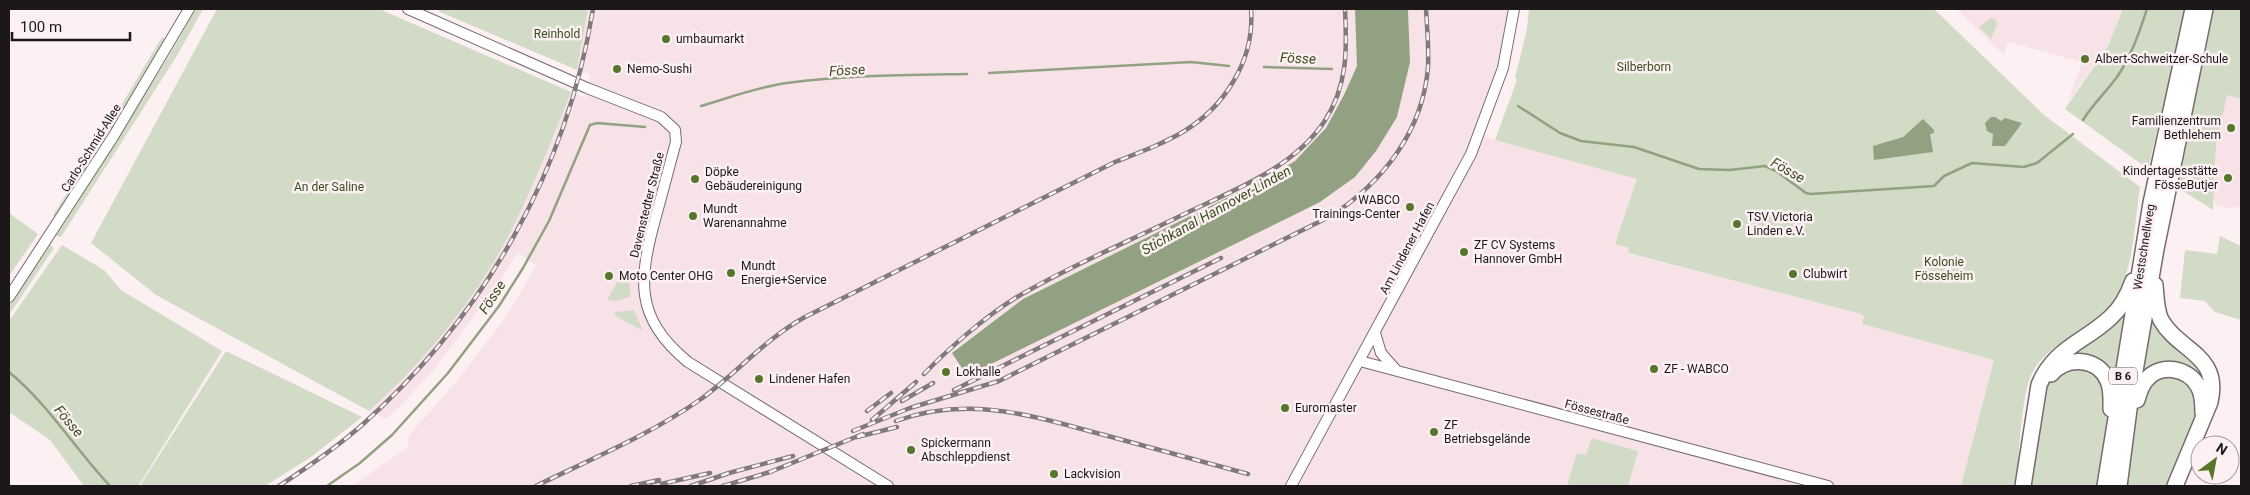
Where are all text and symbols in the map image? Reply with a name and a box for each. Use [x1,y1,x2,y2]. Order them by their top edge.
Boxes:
scale bar [12,10,130,42]
text: 100 m [20,18,62,36]
park label: Reinhold [534,27,580,41]
place label: umbaumarkt [676,32,744,46]
marker: umbaumarkt [660,33,672,45]
water label: Fösse [1280,49,1316,67]
place label: Albert-Schweitzer-Schule [2095,52,2228,66]
marker: Albert-Schweitzer-Schule [2079,53,2091,65]
park label: Silberborn [1617,60,1671,74]
water label: Fösse [828,61,866,79]
place label: Nemo-Sushi [627,62,692,76]
marker: Nemo-Sushi [611,63,623,75]
street label: Carlo-Schmid-Allee [58,101,124,195]
place label: Familienzentrum Bethlehem [2132,114,2221,142]
marker: Familienzentrum Bethlehem [2225,122,2237,134]
street label: Davenstedter Straße [627,151,667,259]
water label: Fösse [1768,154,1808,186]
water label: Stichkanal Hannover-Linden [1138,162,1294,258]
place label: Kindertagesstätte FösseButjer [2123,164,2218,192]
place label: Döpke Gebäudereinigung [705,165,802,193]
marker: Kindertagesstätte FösseButjer [2222,172,2234,184]
marker: Döpke Gebäudereinigung [689,173,701,185]
park label: An der Saline [294,180,364,194]
place label: WABCO Trainings-Center [1312,193,1400,221]
street label: Am Lindener Hafen [1377,199,1437,297]
marker: WABCO Trainings-Center [1404,201,1416,213]
place label: Mundt Warenannahme [703,202,787,230]
street label: Westschnellweg [2130,203,2158,291]
marker: Mundt Warenannahme [687,210,699,222]
place label: TSV Victoria Linden e.V. [1747,210,1813,238]
marker: TSV Victoria Linden e.V. [1731,218,1743,230]
place label: ZF CV Systems Hannover GmbH [1474,238,1562,266]
marker: ZF CV Systems Hannover GmbH [1458,246,1470,258]
park label: Kolonie Fösseheim [1915,255,1973,283]
place label: Mundt Energie+Service [741,259,827,287]
marker: Mundt Energie+Service [725,267,737,279]
place label: Clubwirt [1803,267,1847,281]
marker: Clubwirt [1787,268,1799,280]
place label: Moto Center OHG [619,269,713,283]
marker: Moto Center OHG [603,270,615,282]
water label: Fösse [475,277,509,317]
place label: ZF - WABCO [1664,362,1729,376]
marker: ZF - WABCO [1648,363,1660,375]
place label: Lokhalle [956,365,1001,379]
marker: Lokhalle [940,366,952,378]
road number: B 6 [2109,368,2137,384]
place label: Lindener Hafen [769,372,850,386]
marker: Lindener Hafen [753,373,765,385]
street label: Fössestraße [1563,397,1631,427]
place label: Euromaster [1295,401,1357,415]
water label: Fösse [51,402,87,440]
marker: Euromaster [1279,402,1291,414]
place label: ZF Betriebsgelände [1444,418,1530,446]
marker: ZF Betriebsgelände [1428,426,1440,438]
north arrow [2190,435,2240,485]
place label: Spickermann Abschleppdienst [921,436,1010,464]
text: N [2213,440,2230,458]
marker: Spickermann Abschleppdienst [905,444,917,456]
place label: Lackvision [1064,467,1121,481]
marker: Lackvision [1048,468,1060,480]

